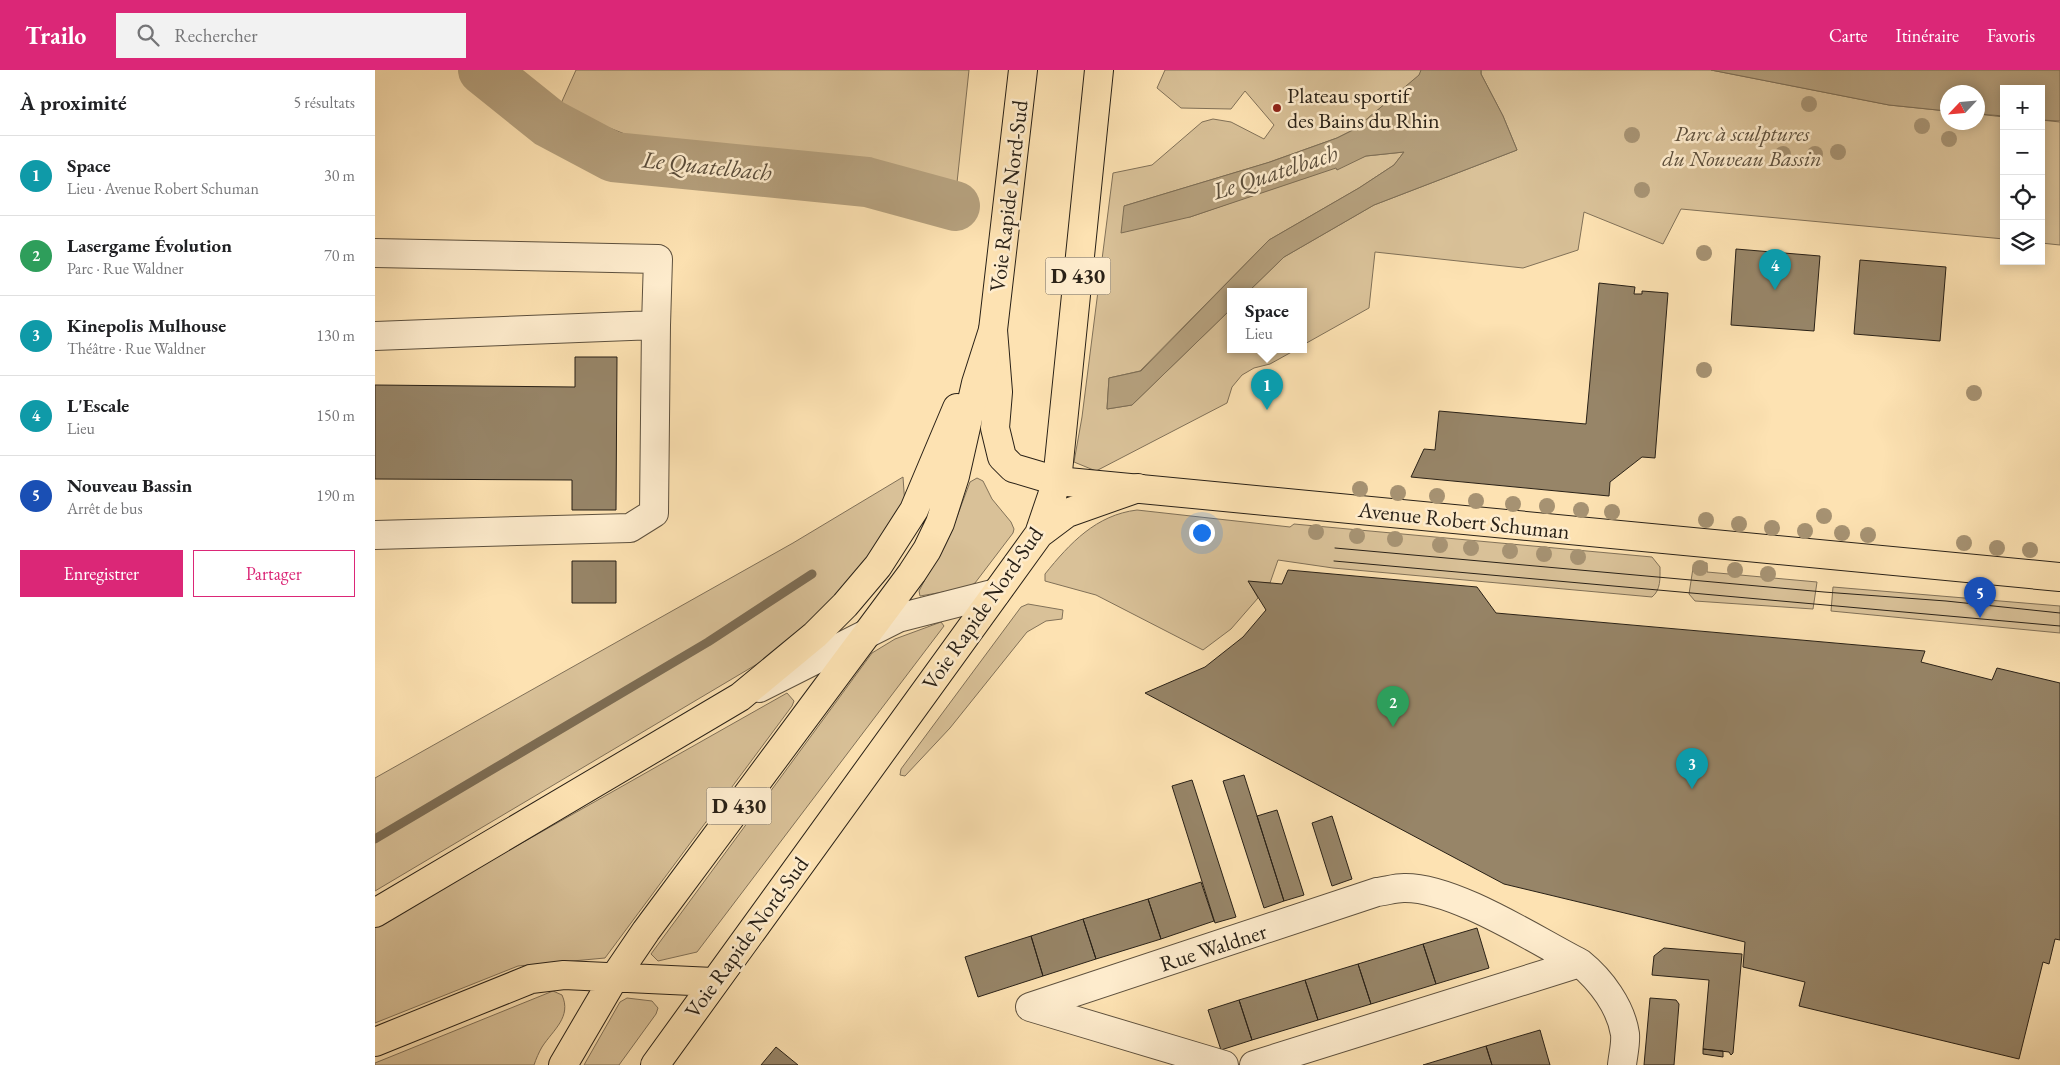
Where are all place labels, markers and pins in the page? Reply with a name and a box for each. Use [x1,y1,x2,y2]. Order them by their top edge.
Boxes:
place label: Plateau sportif des Bains du Rhin [1287,81,1440,135]
marker: Plateau sportif des Bains du Rhin [1271,102,1283,114]
pin: 4 [1759,249,1791,290]
pin: 1 [1251,369,1283,410]
pin: 5 [1964,577,1996,618]
pin: 2 [1377,686,1409,727]
pin: 3 [1676,748,1708,789]

